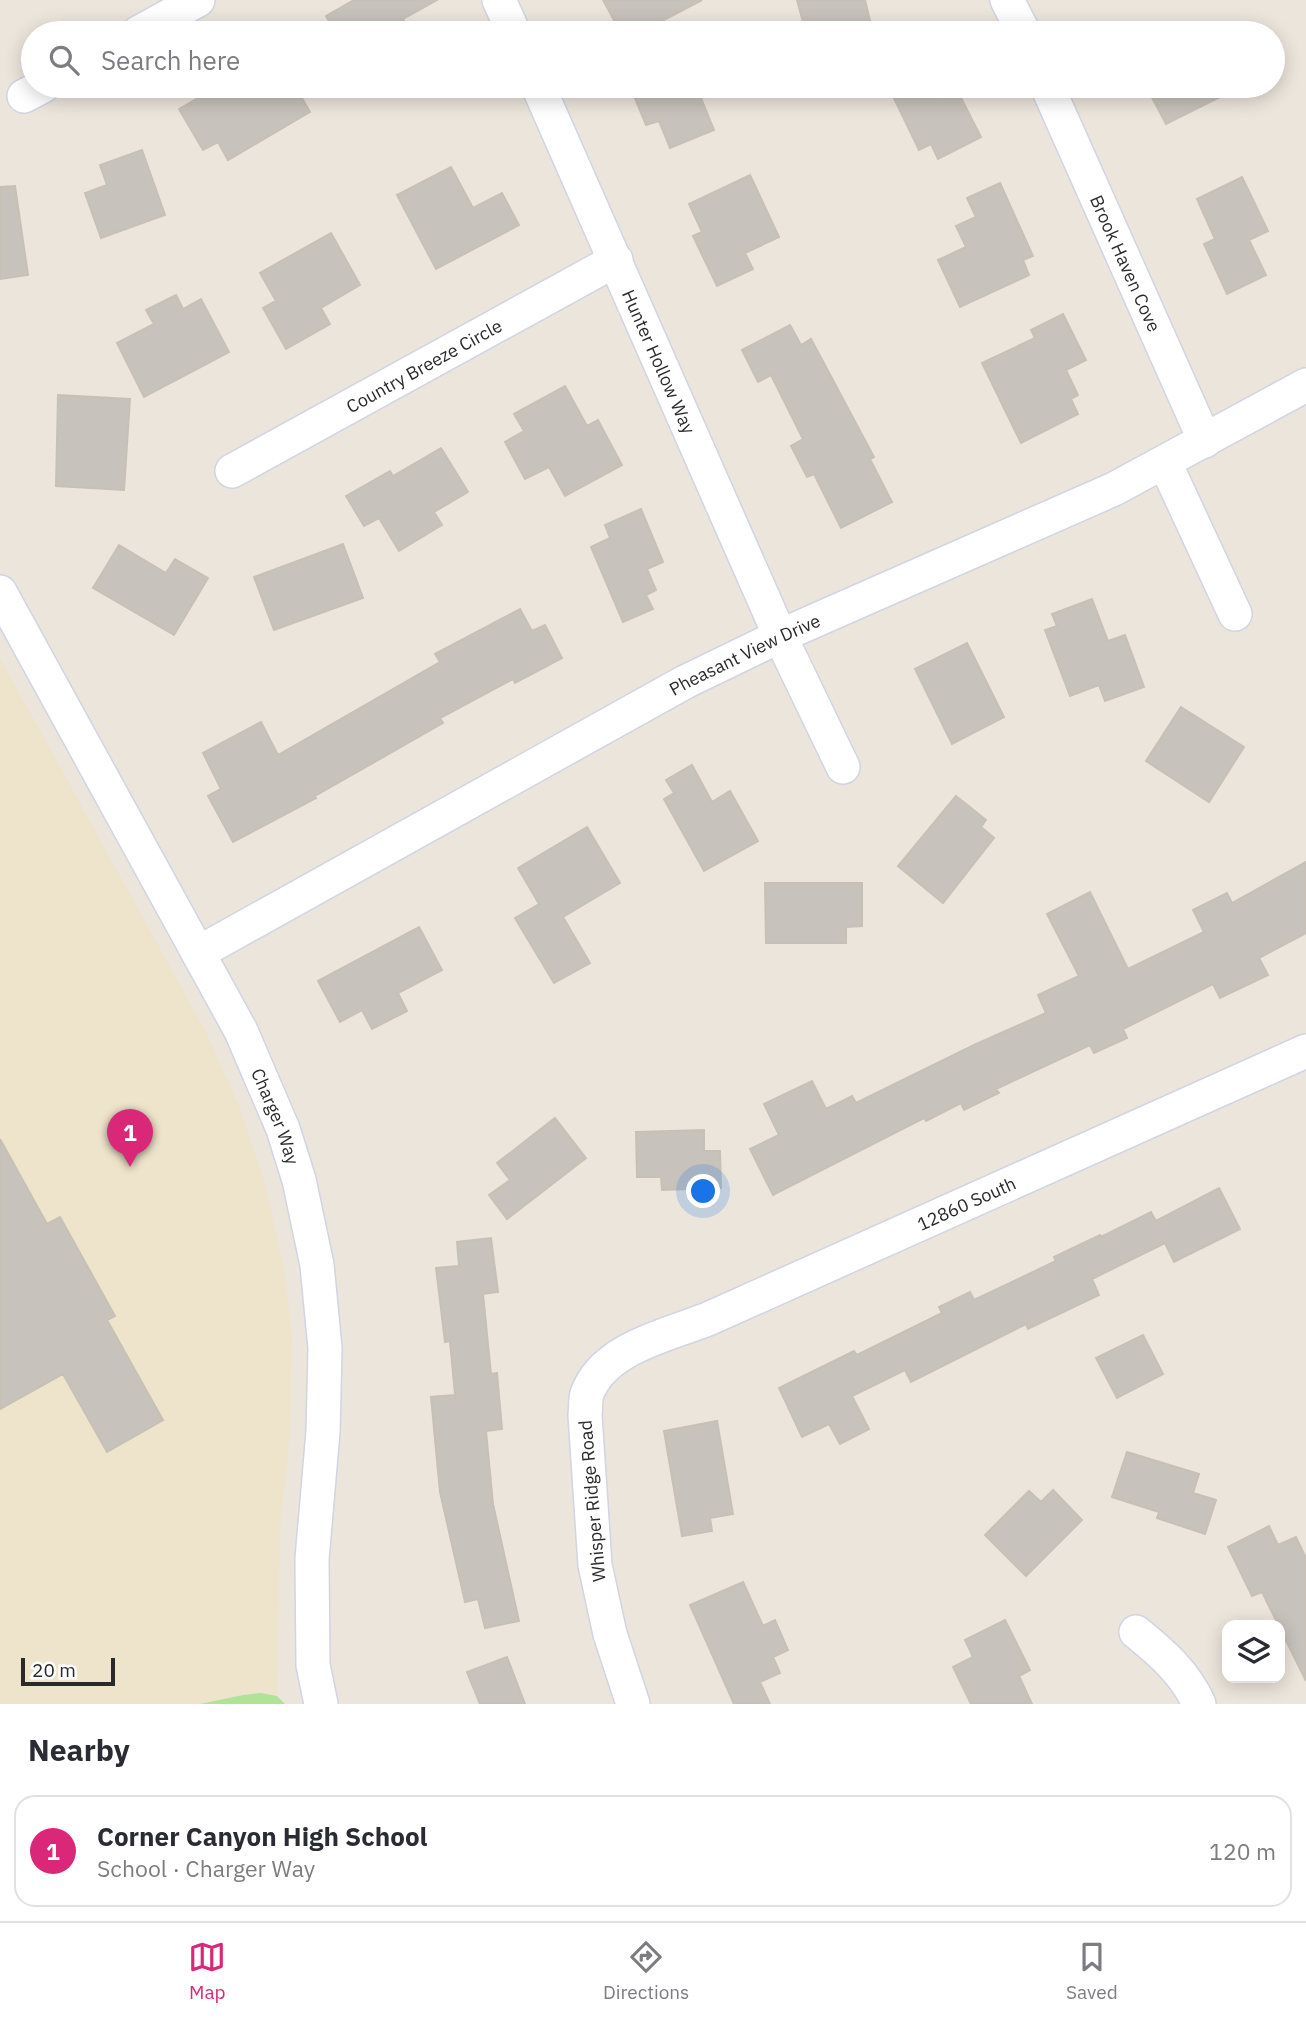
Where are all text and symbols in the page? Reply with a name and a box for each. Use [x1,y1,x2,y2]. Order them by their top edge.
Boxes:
search box [21,21,1285,98]
icon: search [45,41,83,79]
text: Search here [101,43,240,77]
street label: Brook Haven Cove [1085,191,1166,335]
street label: Hunter Hollow Way [617,286,701,437]
street label: Country Breeze Circle [342,313,506,418]
street label: Pheasant View Drive [665,608,824,700]
street label: Charger Way [247,1064,305,1167]
pin: 1 [107,1109,153,1167]
street label: 12860 South [913,1171,1019,1235]
your location [686,1174,720,1208]
street label: Whisper Ridge Road [573,1419,611,1583]
map controls [1222,1620,1285,1683]
button: layers [1222,1620,1285,1683]
scale bar [21,1655,116,1687]
text: 20 m [32,1658,76,1682]
text: Nearby [28,1730,130,1769]
text: Corner Canyon High School [97,1819,427,1853]
text: 1 [46,1836,60,1866]
text: 120 m [1209,1836,1276,1866]
text: School · Charger Way [97,1853,315,1883]
tab: Map [188,1938,226,2004]
tab: Directions [603,1938,689,2004]
tab: Saved [1066,1938,1118,2004]

